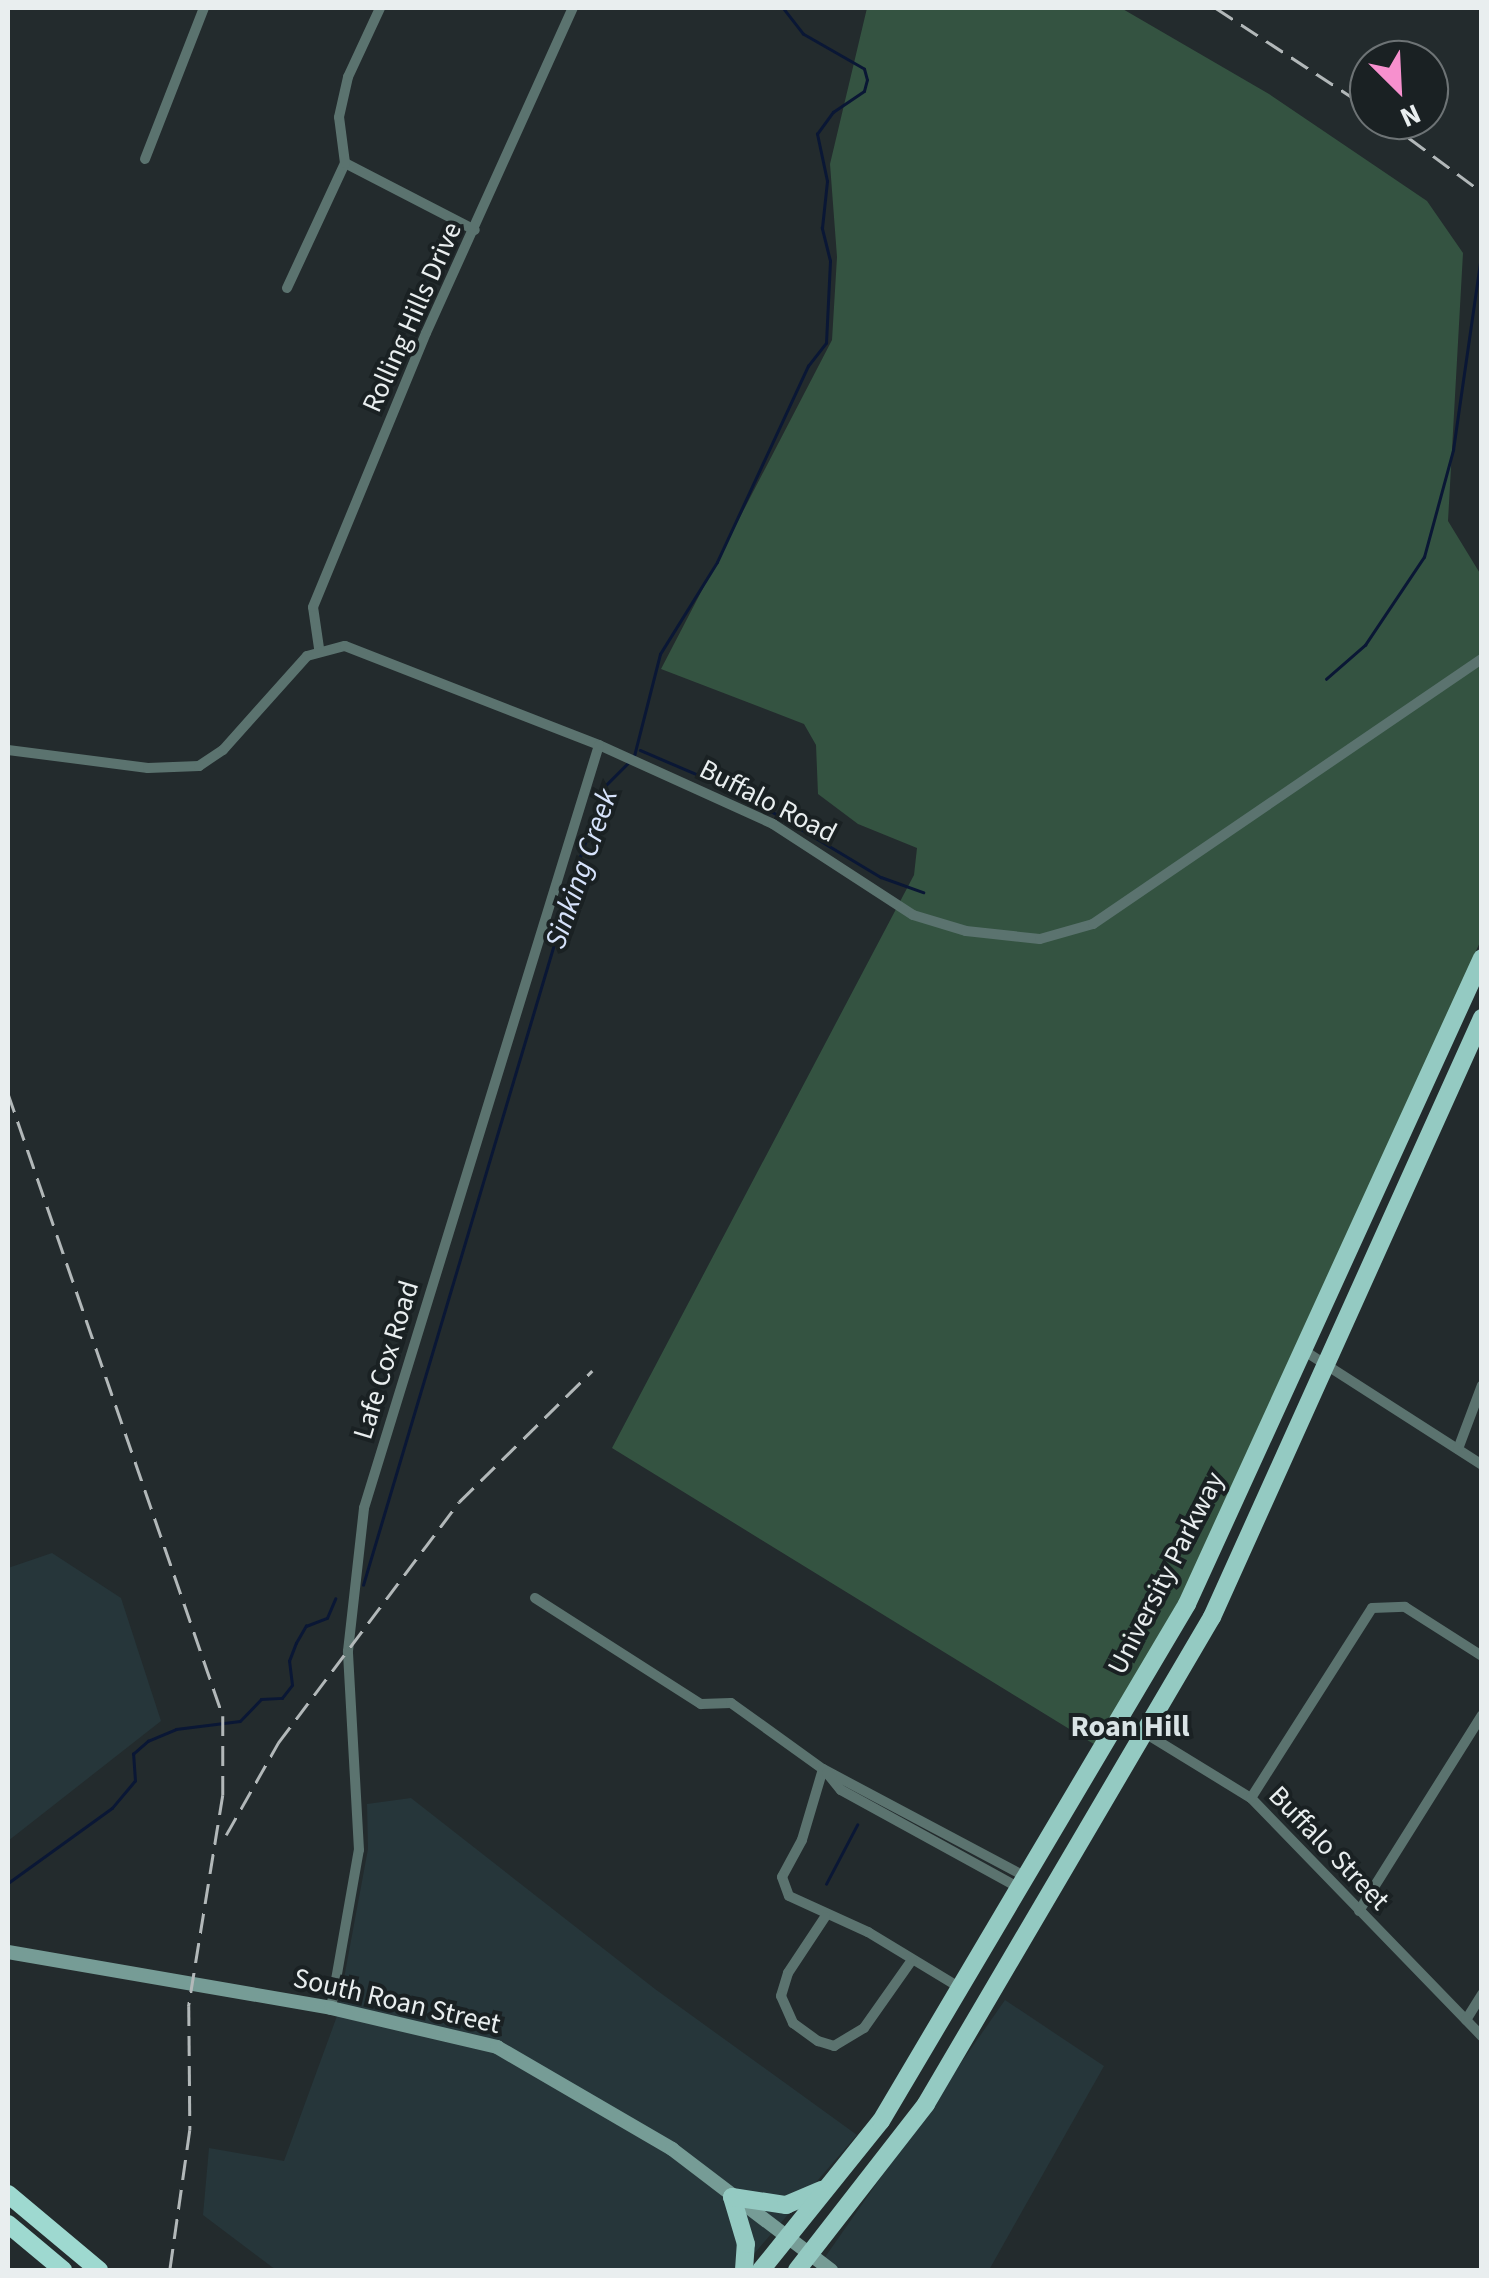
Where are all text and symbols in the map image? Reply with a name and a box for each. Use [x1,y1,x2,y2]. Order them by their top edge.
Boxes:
north arrow [1349,40,1449,140]
text: N [1394,94,1427,138]
street label: Rolling Hills Drive [355,217,469,417]
street label: Buffalo Road [694,752,842,850]
water label: Sinking Creek [538,784,626,954]
street label: Lafe Cox Road [346,1277,426,1443]
street label: University Parkway [1100,1466,1232,1680]
district label: Roan Hill [1070,1709,1190,1745]
street label: Buffalo Street [1262,1779,1396,1917]
street label: South Roan Street [290,1961,504,2041]

